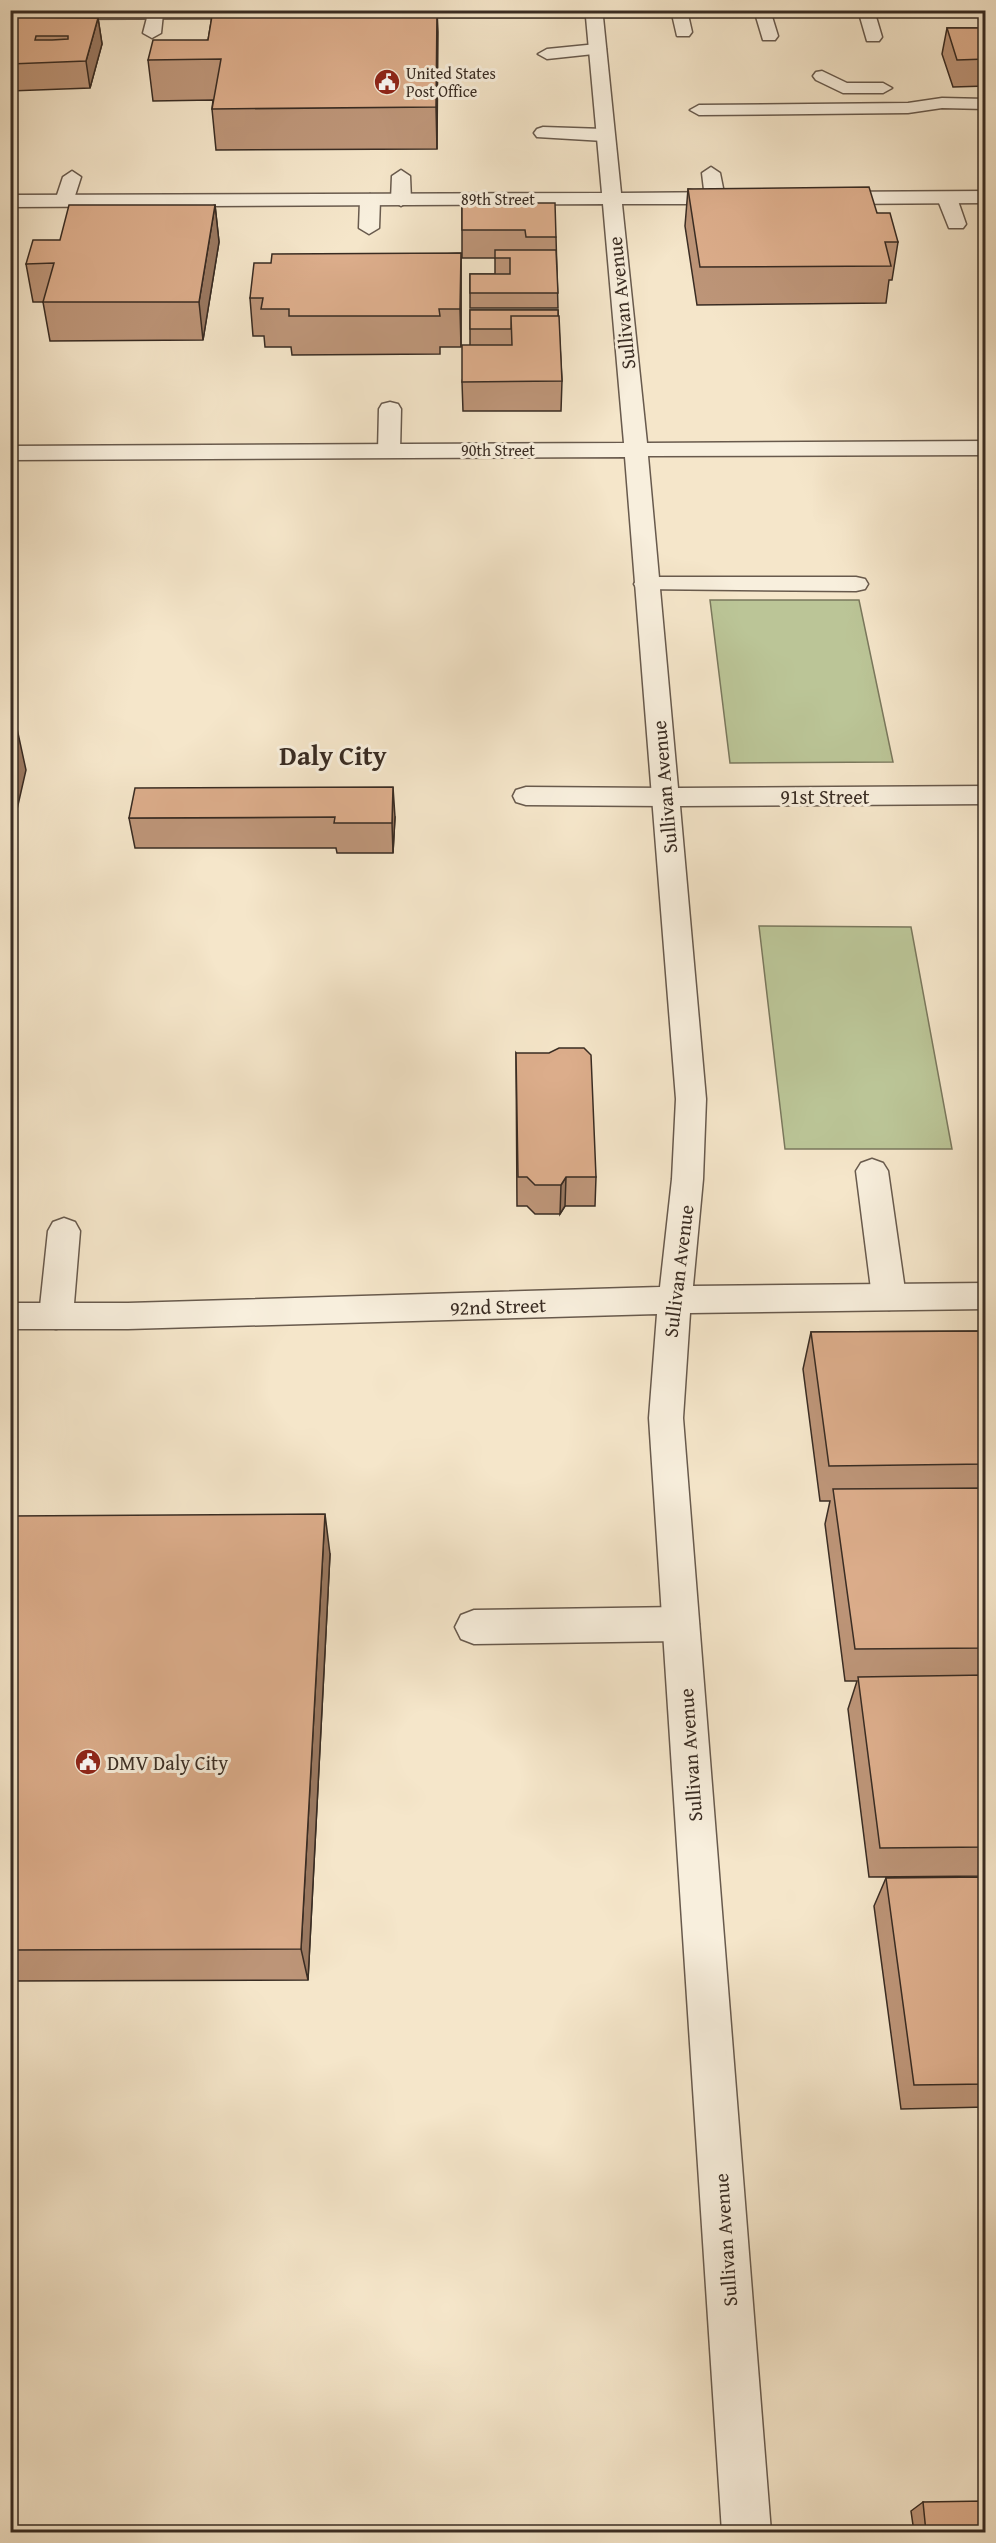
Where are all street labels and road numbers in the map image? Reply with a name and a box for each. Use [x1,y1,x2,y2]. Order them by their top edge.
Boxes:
street label: 89th Street [461,187,535,211]
street label: Sullivan Avenue [600,235,642,371]
street label: 90th Street [461,438,535,462]
street label: Sullivan Avenue [644,719,684,855]
street label: 91st Street [780,782,870,811]
street label: Sullivan Avenue [655,1203,701,1339]
street label: 92nd Street [449,1290,547,1322]
street label: Sullivan Avenue [671,1687,709,1823]
street label: Sullivan Avenue [706,2172,744,2308]

